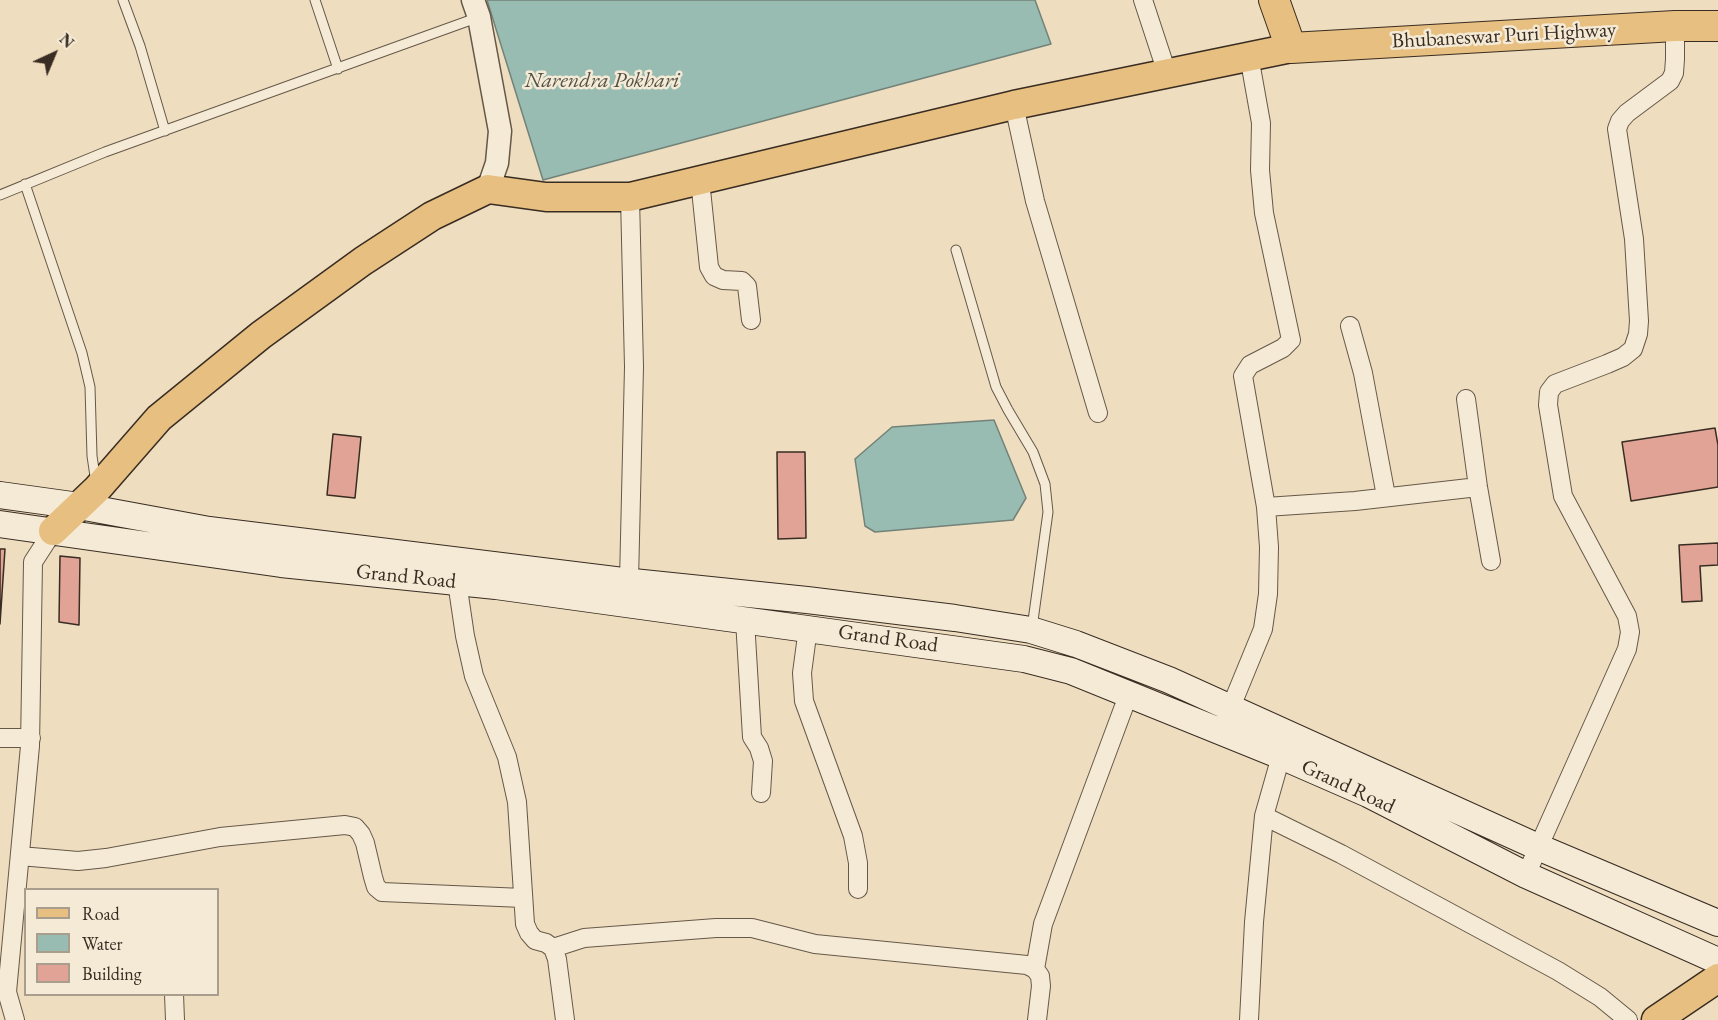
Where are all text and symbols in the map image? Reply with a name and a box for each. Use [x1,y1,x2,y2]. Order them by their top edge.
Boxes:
street label: Bhubaneswar Puri Highway [1391,18,1617,54]
north arrow [24,24,84,84]
text: N [55,29,79,53]
water label: Narendra Pokhari [524,68,680,94]
street label: Grand Road [355,559,457,595]
street label: Grand Road [836,620,940,658]
street label: Grand Road [1297,754,1399,820]
legend [24,888,219,996]
text: Road [82,902,120,925]
text: Water [82,932,123,955]
text: Building [82,962,142,985]

